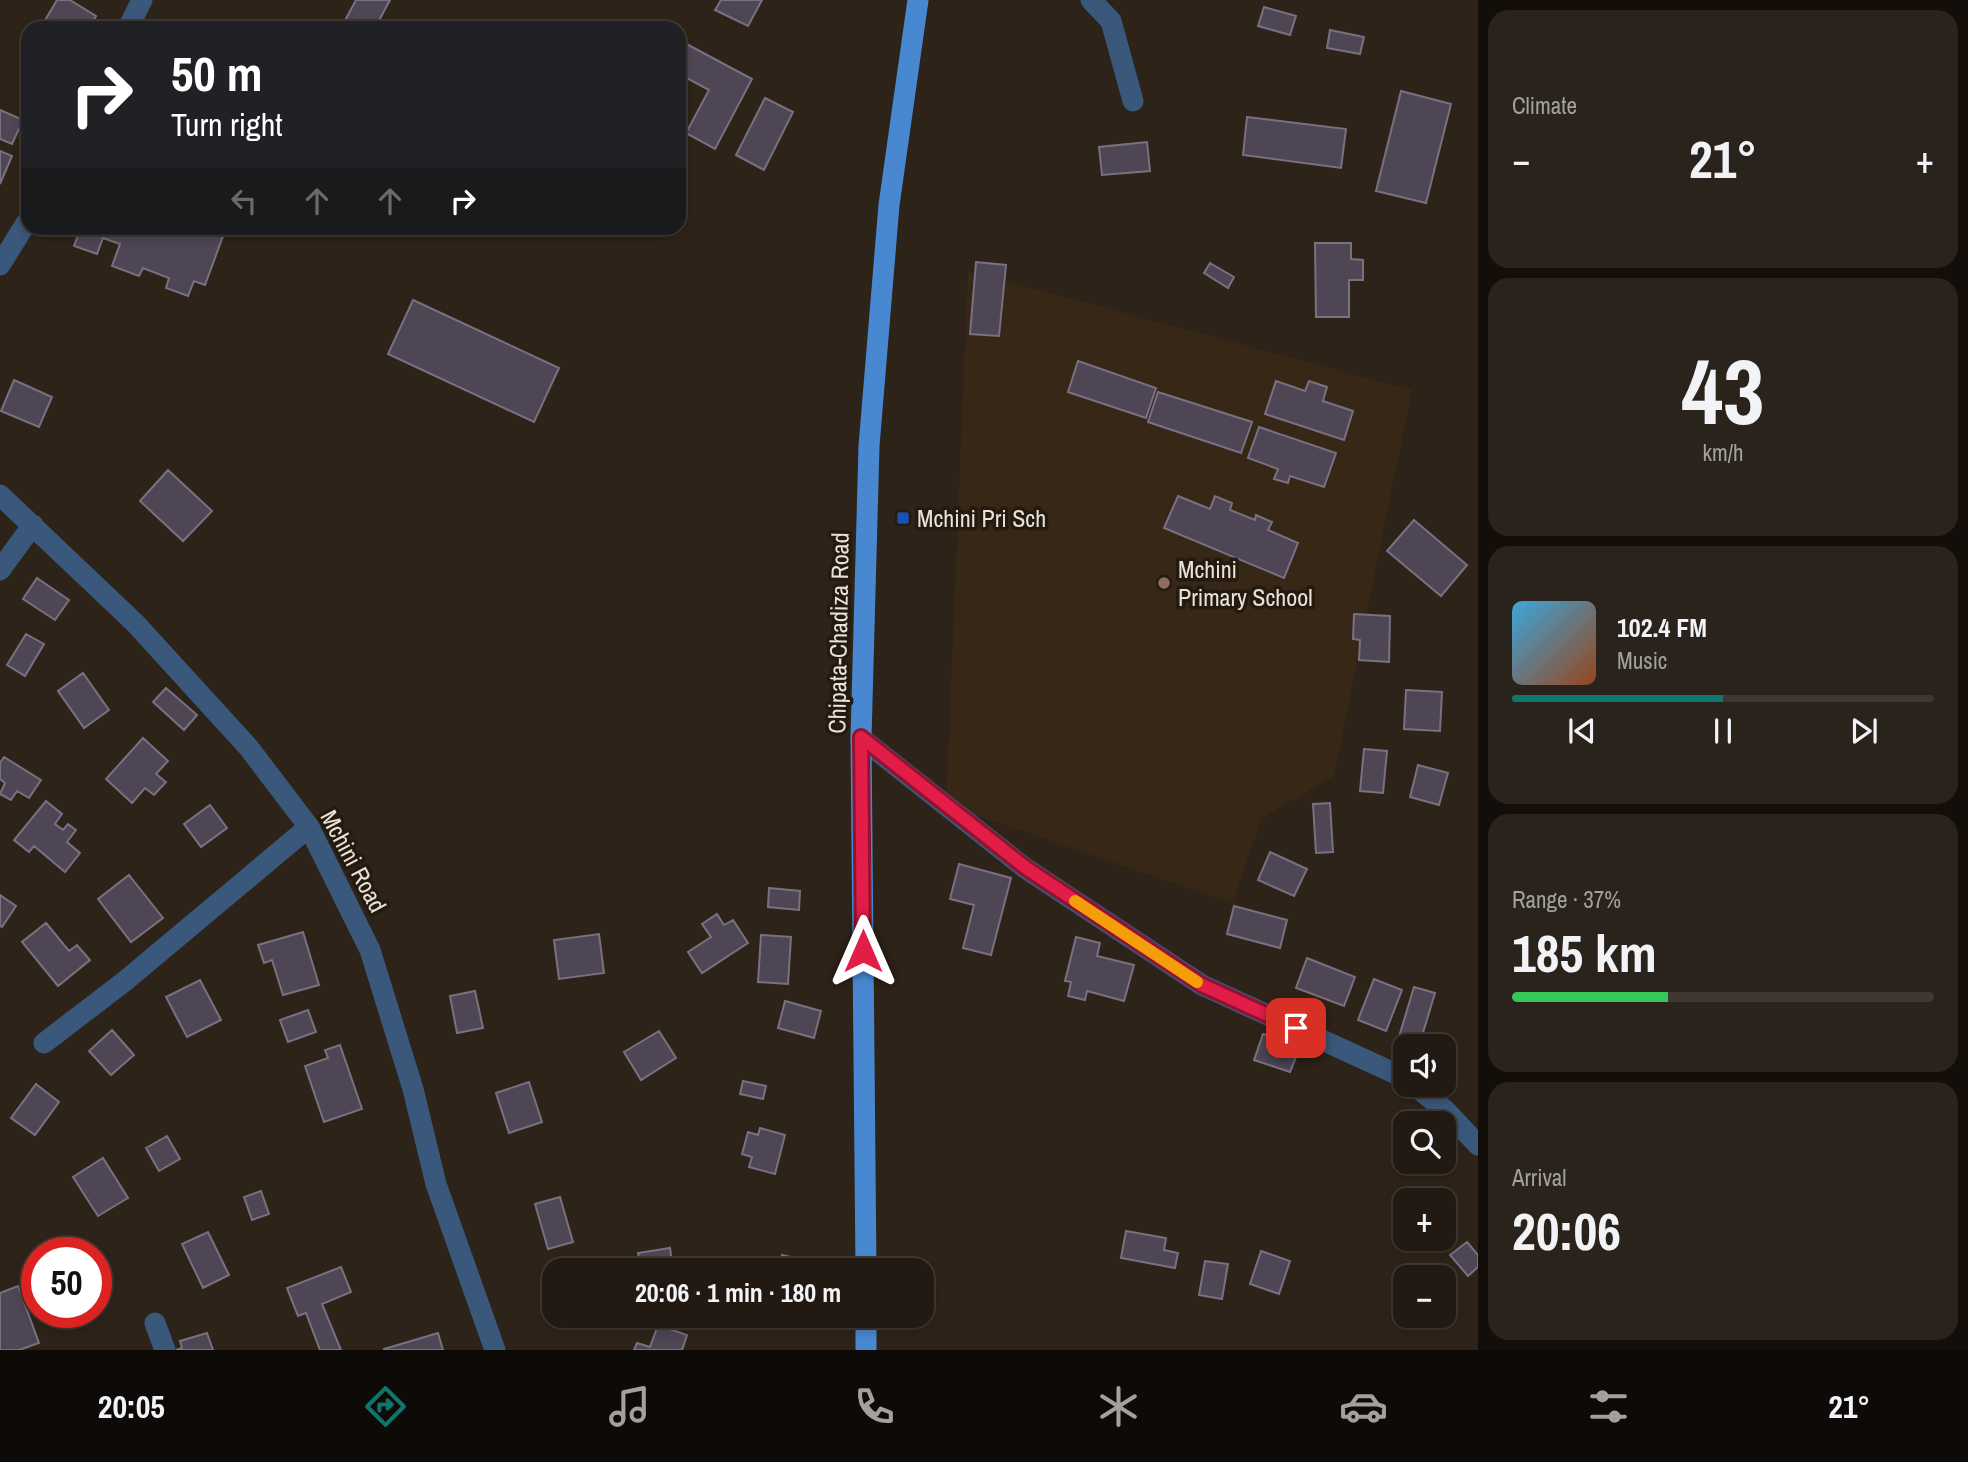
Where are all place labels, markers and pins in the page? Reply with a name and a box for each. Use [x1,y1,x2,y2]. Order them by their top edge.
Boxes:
place label: Mchini Pri Sch [917,502,1046,534]
marker: Mchini Pri Sch [895,510,911,526]
place label: Mchini Primary School [1178,553,1313,613]
marker: Mchini Primary School [1156,575,1172,591]
pin [1266,998,1326,1058]

